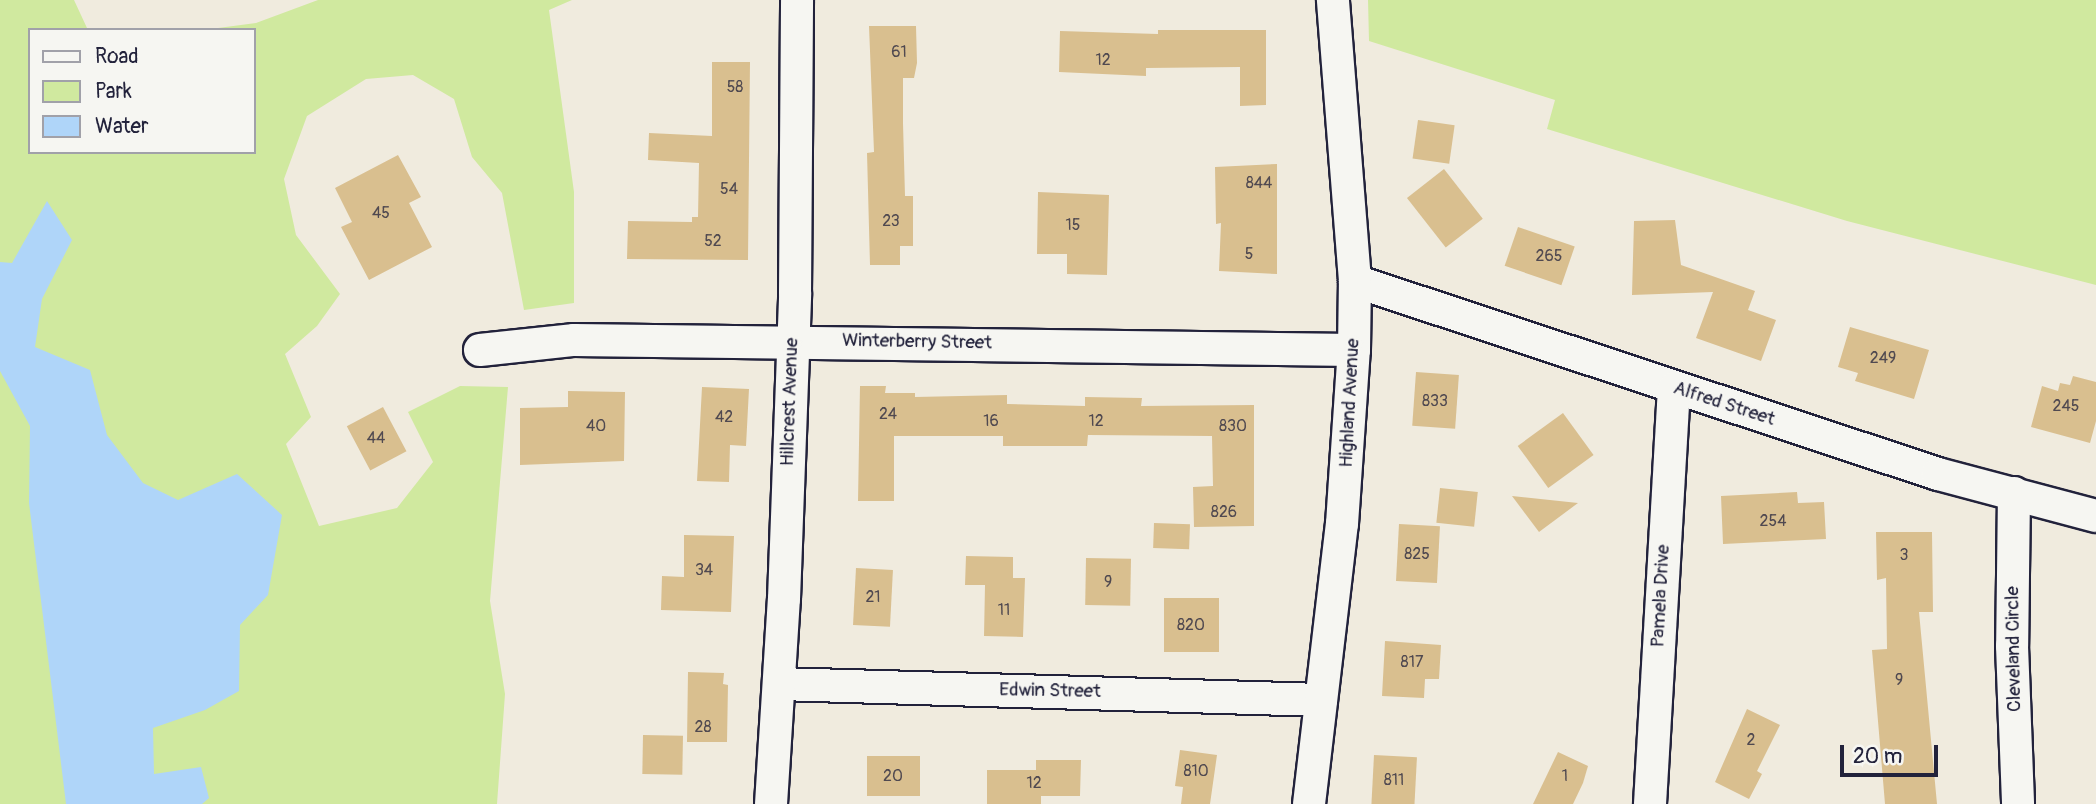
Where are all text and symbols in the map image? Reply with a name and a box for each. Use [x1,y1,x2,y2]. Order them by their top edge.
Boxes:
legend [28,28,256,154]
house number: 61 [891,42,907,62]
text: Road [95,43,139,70]
house number: 12 [1095,50,1111,70]
house number: 58 [727,77,743,97]
text: Park [95,78,132,105]
text: Water [95,113,148,140]
house number: 844 [1246,173,1272,193]
house number: 54 [720,179,738,199]
house number: 45 [372,203,390,223]
house number: 23 [882,211,900,231]
house number: 15 [1066,215,1080,235]
house number: 52 [704,231,722,251]
house number: 5 [1245,244,1253,264]
house number: 265 [1536,246,1562,266]
street label: Winterberry Street [842,329,992,355]
street label: Hillcrest Avenue [776,337,804,467]
street label: Highland Avenue [1335,338,1365,468]
house number: 249 [1870,348,1896,368]
street label: Alfred Street [1670,377,1778,431]
house number: 833 [1422,391,1448,411]
house number: 245 [2053,396,2079,416]
house number: 24 [879,404,897,424]
house number: 42 [715,407,733,427]
house number: 16 [983,411,999,431]
house number: 12 [1088,411,1104,431]
house number: 40 [586,416,606,436]
house number: 830 [1219,416,1247,436]
house number: 44 [367,428,385,448]
house number: 826 [1211,502,1237,522]
house number: 254 [1760,511,1786,531]
house number: 825 [1404,544,1430,564]
street label: Pamela Drive [1647,544,1675,648]
house number: 3 [1900,545,1908,565]
house number: 34 [695,560,713,580]
house number: 9 [1104,572,1112,592]
street label: Cleveland Circle [2002,586,2026,712]
house number: 21 [865,587,881,607]
house number: 11 [998,600,1010,620]
house number: 820 [1177,615,1205,635]
house number: 817 [1401,652,1423,672]
house number: 9 [1895,670,1903,690]
street label: Edwin Street [999,679,1101,703]
house number: 28 [694,717,712,737]
house number: 2 [1747,730,1755,750]
scale bar [1844,730,1942,774]
text: 20 m [1853,743,1902,770]
house number: 810 [1183,761,1209,781]
house number: 20 [883,766,903,786]
house number: 1 [1562,766,1568,786]
house number: 811 [1384,770,1404,790]
house number: 12 [1026,773,1042,793]

